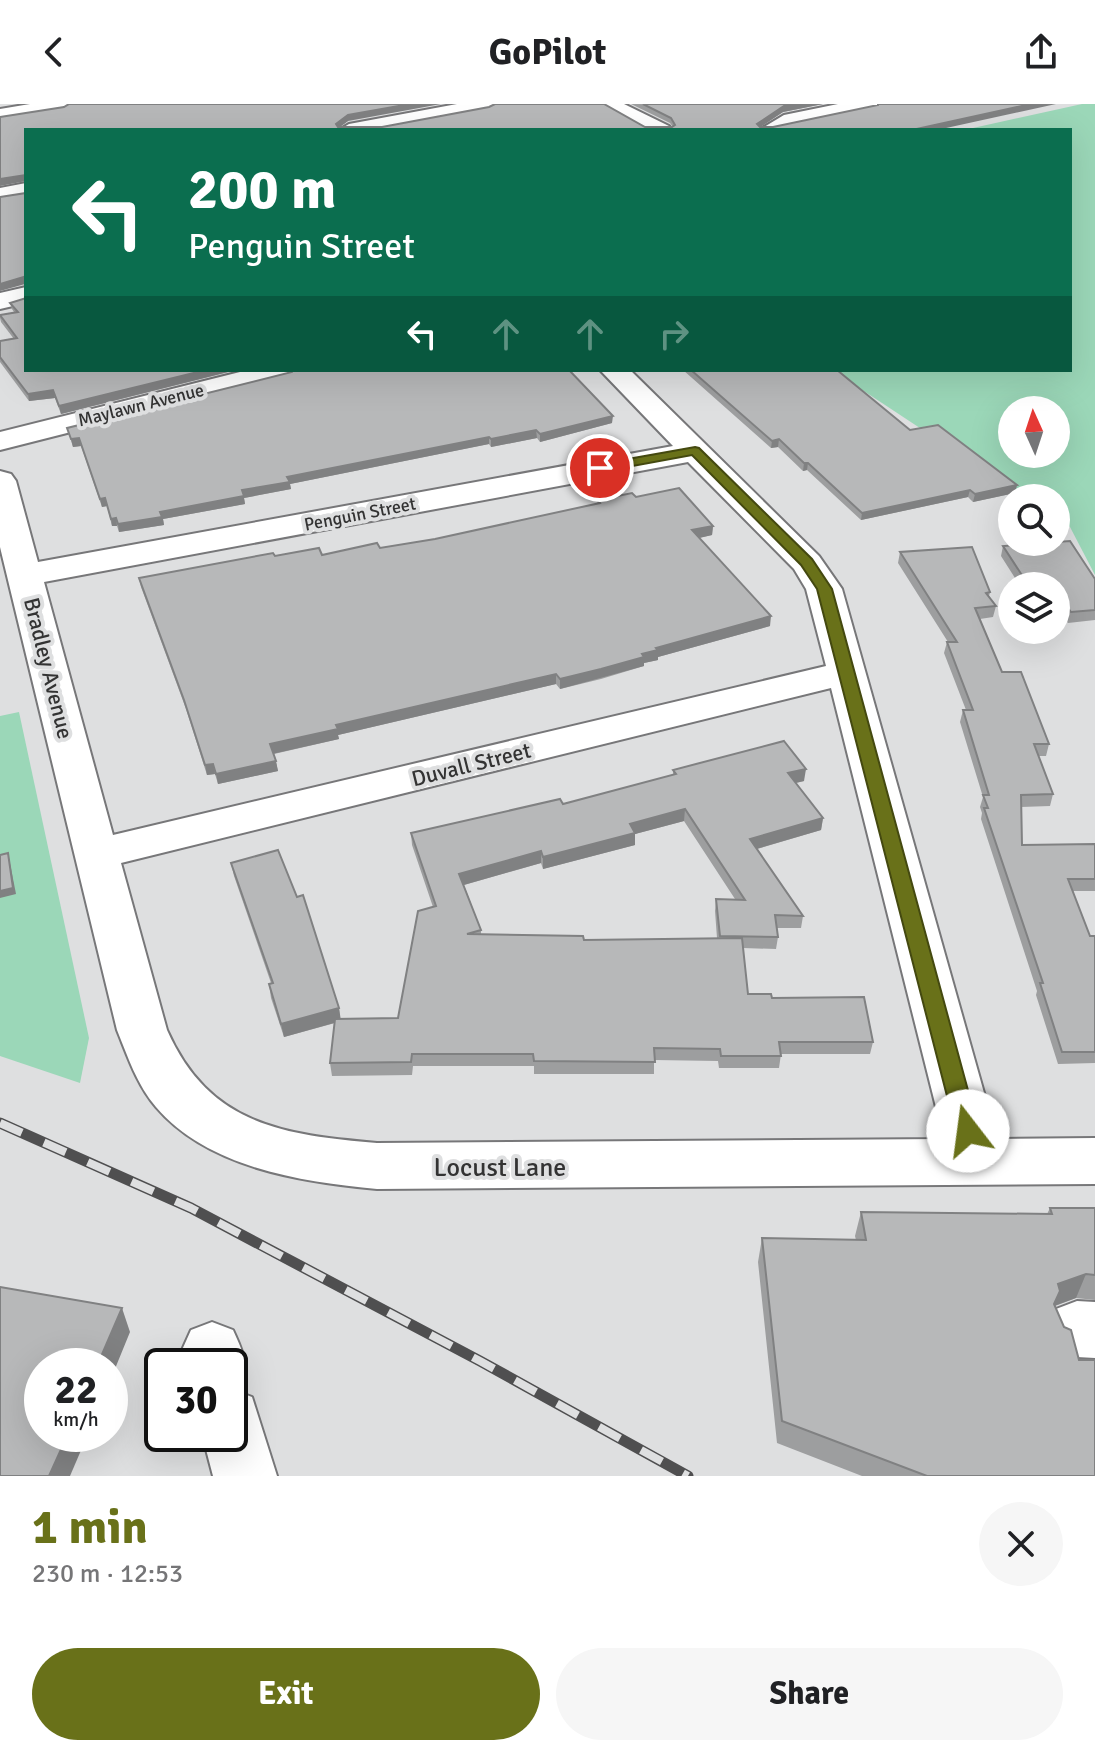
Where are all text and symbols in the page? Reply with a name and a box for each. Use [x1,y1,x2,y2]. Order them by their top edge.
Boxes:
icon: back [32,30,76,74]
text: GoPilot [489,30,606,75]
icon: share [1019,30,1063,74]
text: 200 m [188,155,336,224]
icon: left [56,160,160,264]
text: Penguin Street [188,224,415,269]
icon: left [400,312,444,356]
icon: ahead [484,312,528,356]
icon: ahead [568,312,612,356]
icon: right [652,312,696,356]
street label: Maylawn Avenue [76,379,206,431]
north arrow [998,396,1070,468]
map controls [998,396,1070,644]
pin [566,434,634,502]
icon: arrive [578,446,622,490]
button: search [998,484,1070,556]
street label: Penguin Street [302,492,418,536]
button: layers [998,572,1070,644]
street label: Bradley Avenue [18,595,79,742]
street label: Duvall Street [409,737,534,792]
position arrow [926,1089,1010,1173]
street label: Locust Lane [434,1152,566,1184]
speed limit sign: 30 [144,1348,248,1452]
text: 22 [54,1365,98,1415]
text: km/h [53,1407,99,1432]
text: 1 min [32,1498,148,1557]
button: close [979,1502,1063,1586]
text: 230 m · 12:53 [32,1558,183,1590]
button: Exit [32,1648,540,1740]
button: Share [556,1648,1063,1740]

